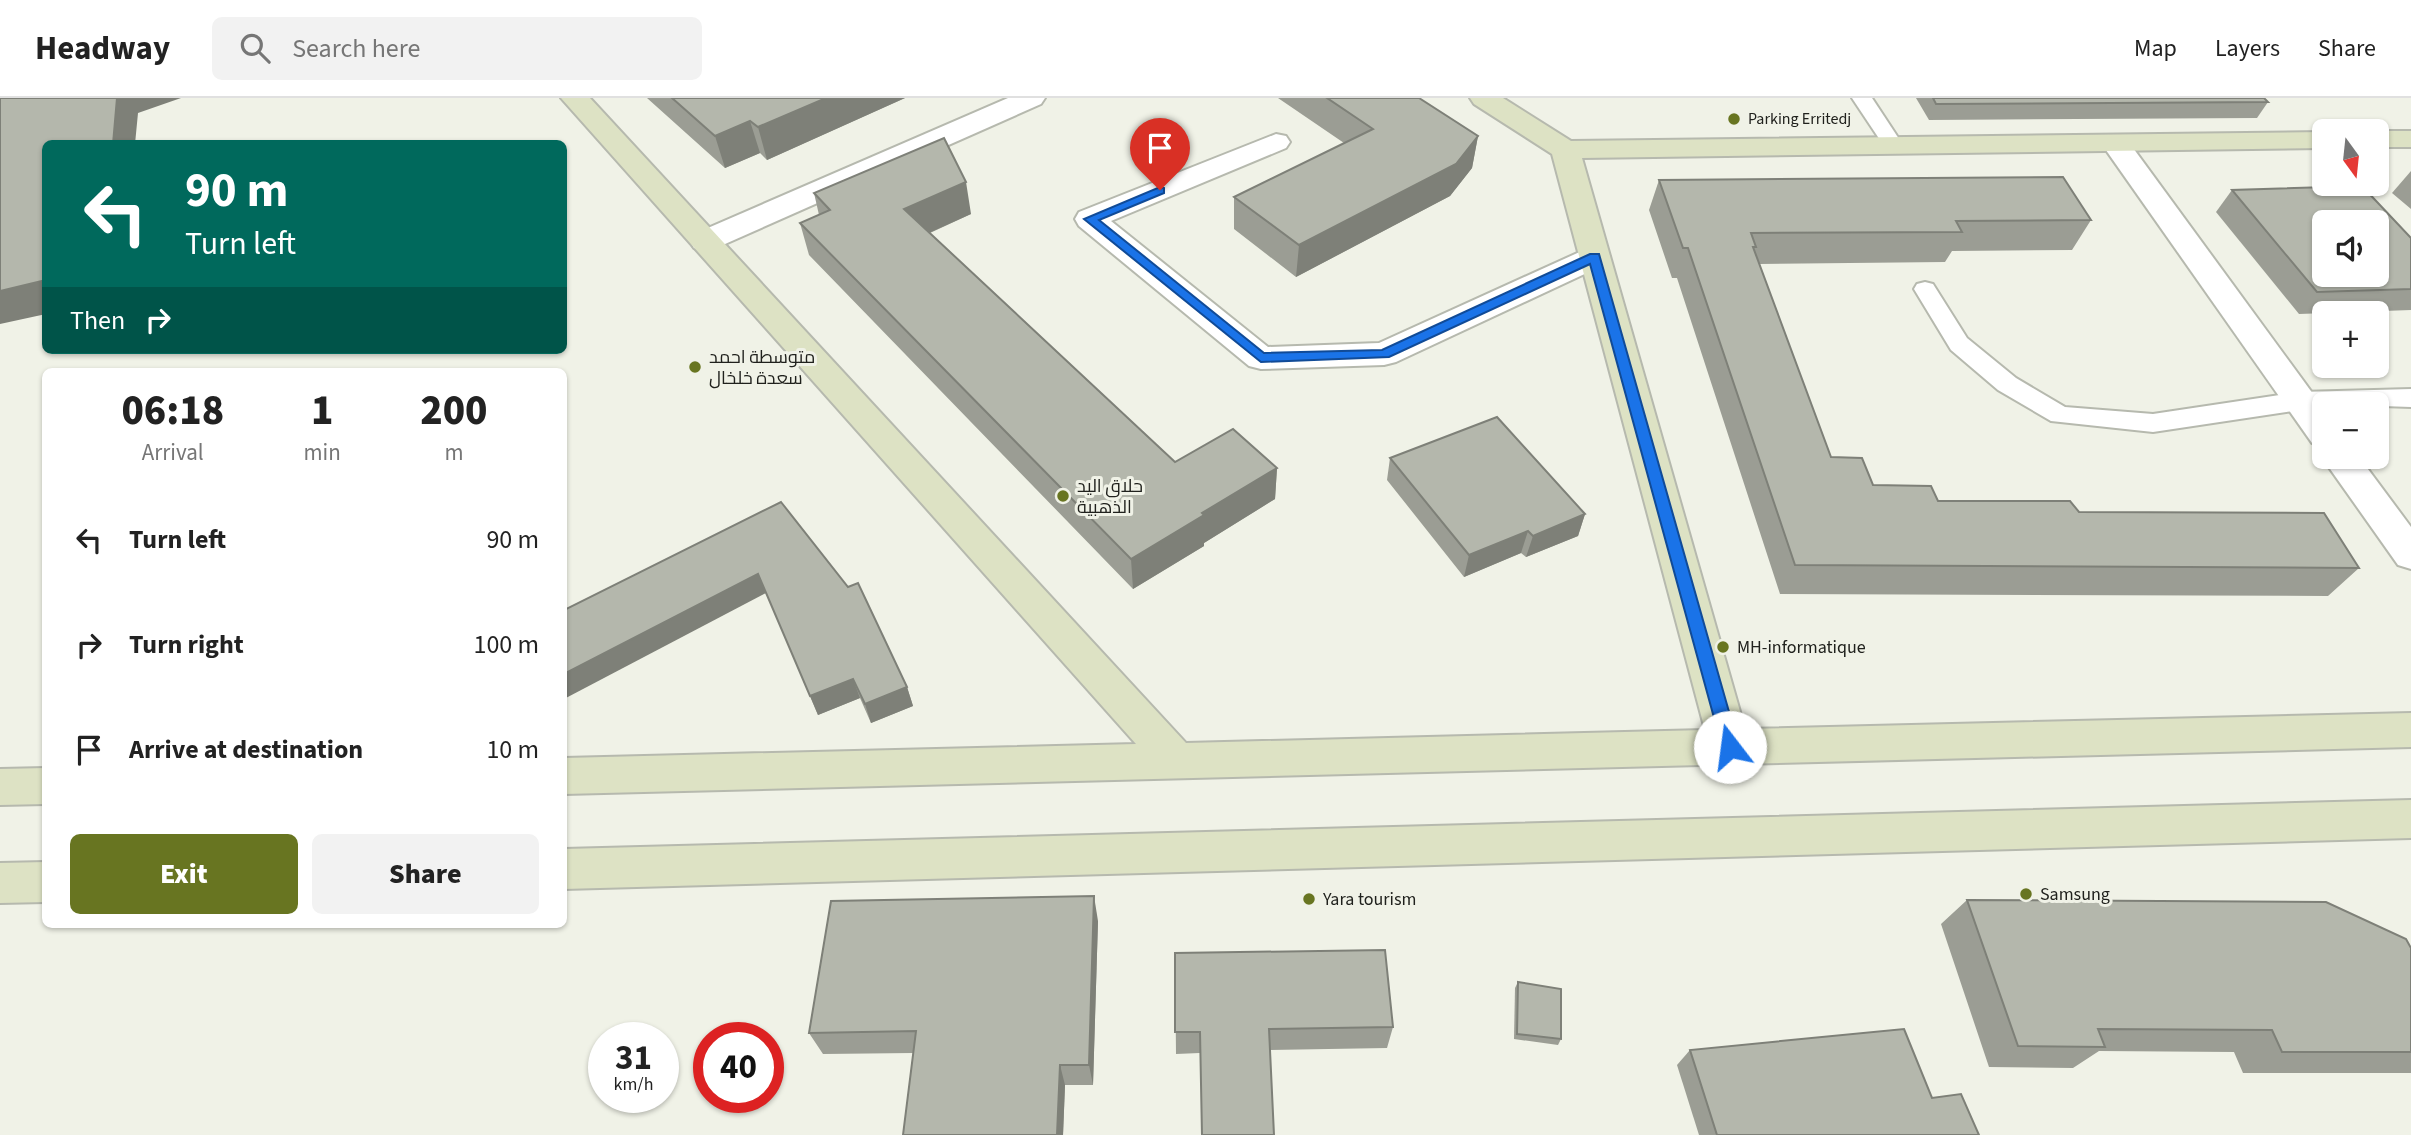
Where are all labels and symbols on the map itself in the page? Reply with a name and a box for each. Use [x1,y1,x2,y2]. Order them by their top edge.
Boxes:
place label: Parking Erritedj [1748,108,1851,130]
marker: Parking Erritedj [1726,111,1742,127]
pin [1130,118,1190,190]
north arrow [2312,119,2389,196]
place label: متوسطة احمد سعدة خلخال [709,345,815,391]
marker: متوسطة احمد سعدة خلخال [687,359,703,375]
place label: حلاق اليد الذهبية [1077,474,1143,520]
marker: حلاق اليد الذهبية [1055,488,1071,504]
place label: MH-informatique [1737,635,1866,660]
marker: MH-informatique [1715,639,1731,655]
position arrow [1693,710,1767,784]
place label: Samsung [2040,882,2110,907]
marker: Samsung [2018,886,2034,902]
place label: Yara tourism [1322,887,1416,912]
marker: Yara tourism [1301,891,1317,907]
speed limit sign: 40 [693,1022,784,1113]

